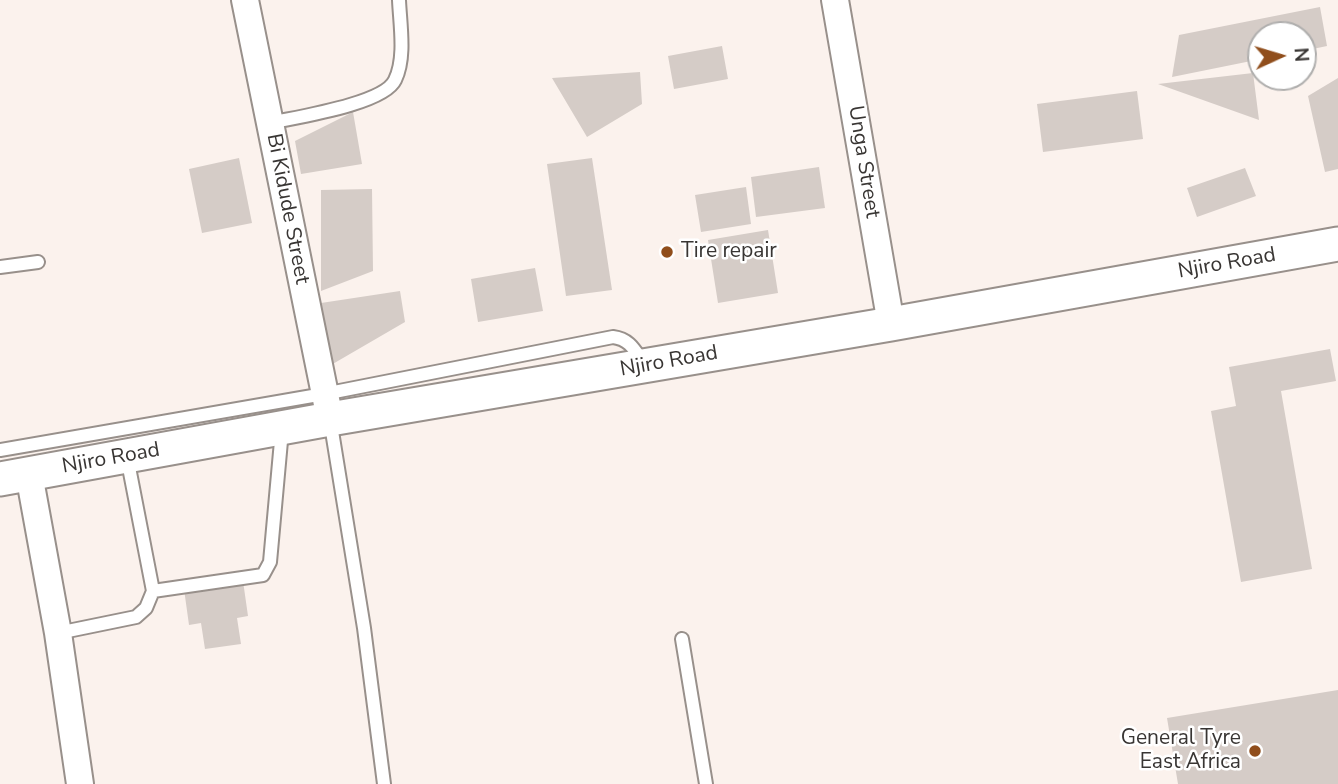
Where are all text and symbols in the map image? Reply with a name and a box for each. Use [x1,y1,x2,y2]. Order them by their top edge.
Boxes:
north arrow [1247,21,1317,91]
text: N [1287,47,1314,63]
street label: Unga Street [842,104,884,220]
street label: Bi Kidude Street [260,132,314,286]
place label: Tire repair [681,239,777,265]
street label: Njiro Road [1176,243,1278,285]
marker: Tire repair [659,244,675,260]
street label: Njiro Road [618,341,720,383]
street label: Njiro Road [60,438,162,480]
place label: General Tyre East Africa [1121,726,1241,776]
marker: General Tyre East Africa [1247,743,1263,759]

